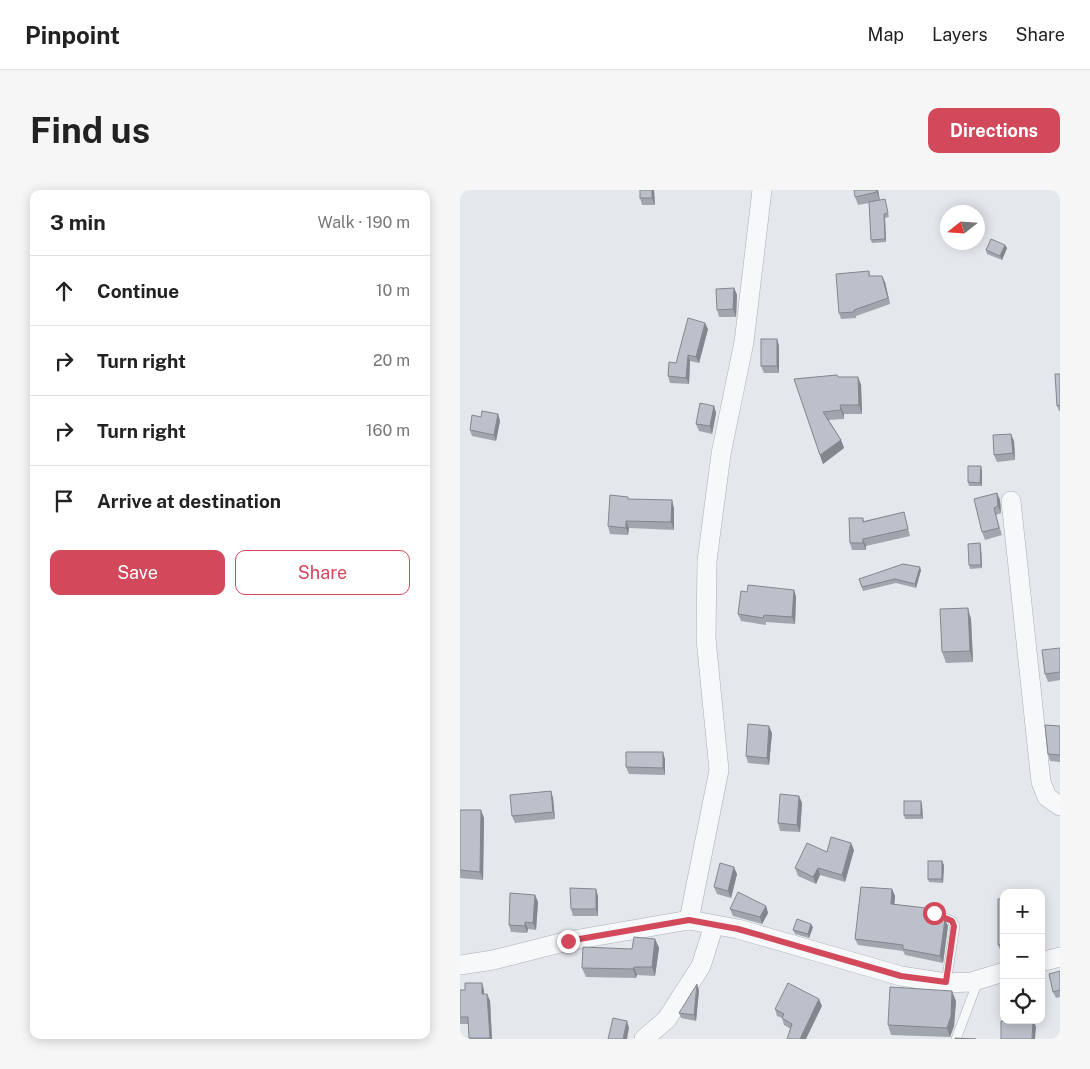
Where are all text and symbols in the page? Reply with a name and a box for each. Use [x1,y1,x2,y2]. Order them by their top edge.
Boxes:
text: Pinpoint [25,21,120,49]
text: Map [868,24,904,45]
text: Layers [932,24,988,45]
text: Share [1016,24,1065,45]
button: Directions [928,108,1060,153]
text: Find us [30,110,150,151]
north arrow [940,205,985,250]
text: 3 min [50,210,106,235]
text: Walk · 190 m [318,213,410,232]
icon: ahead [50,277,78,305]
text: Continue [97,280,179,302]
text: 10 m [376,281,410,300]
icon: right [50,347,78,375]
text: Turn right [97,350,186,372]
text: 20 m [373,351,410,370]
icon: right [50,417,78,445]
text: Turn right [97,420,186,442]
text: 160 m [366,421,410,440]
icon: arrive [50,487,78,515]
text: Arrive at destination [97,490,281,512]
button: Save [50,550,225,595]
button: Share [235,550,410,595]
map controls [1000,889,1045,1024]
button: + [1000,889,1045,934]
route start [923,902,946,925]
route end [557,930,580,953]
button: − [1000,934,1045,979]
button: locate [1000,979,1045,1024]

